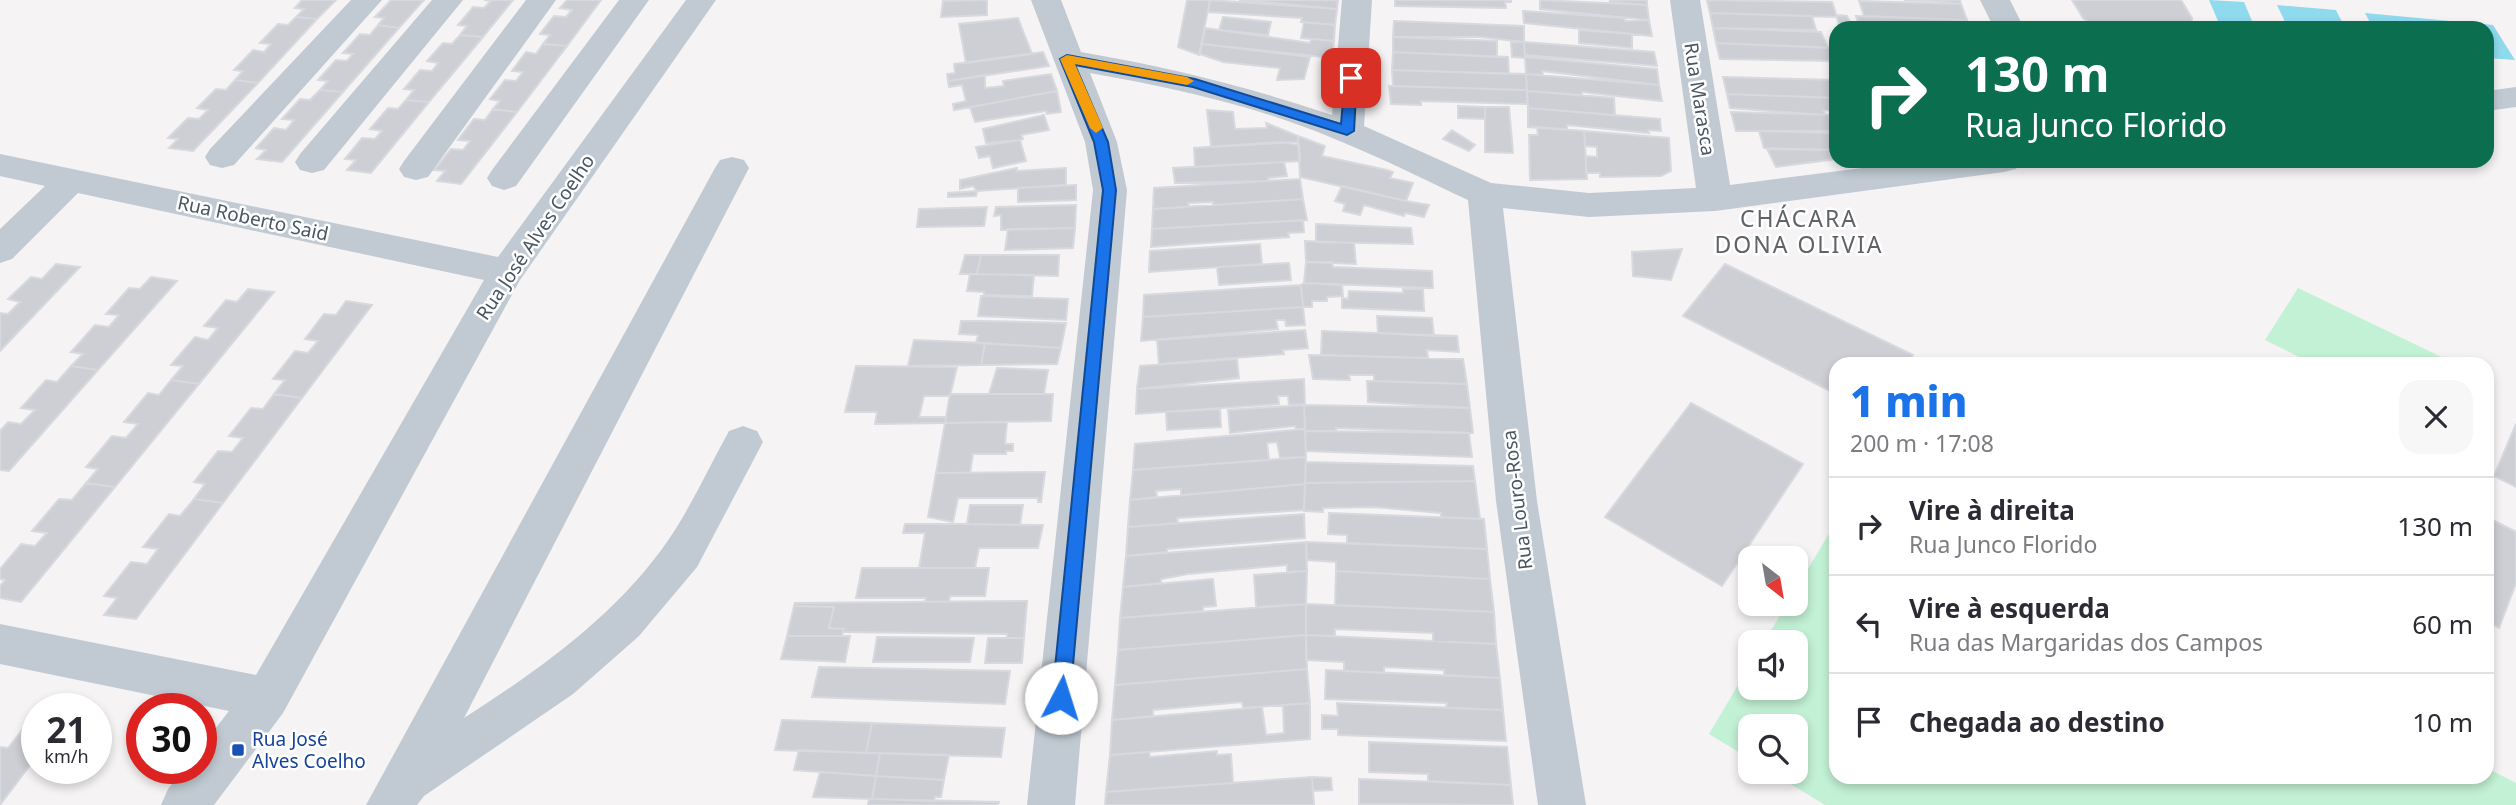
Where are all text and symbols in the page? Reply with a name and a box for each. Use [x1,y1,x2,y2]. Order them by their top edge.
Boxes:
text: 130 m [1965,40,2110,106]
street label: Rua Marasca [1678,41,1722,157]
pin [1321,48,1381,108]
icon: right [1850,49,1941,140]
icon: arrive [1332,59,1370,97]
text: Rua Junco Florido [1965,103,2227,146]
street label: Rua José Alves Coelho [470,149,600,325]
street label: Rua Roberto Said [175,189,331,247]
district label: CHÁCARA DONA OLIVIA [1714,202,1884,260]
text: 1 min [1850,372,1967,429]
button: close [2399,380,2473,454]
text: 200 m · 17:08 [1850,427,1994,459]
street label: Rua Louro-Rosa [1496,429,1538,571]
text: Vire à direita [1909,492,2075,528]
icon: right [1850,507,1888,545]
text: 130 m [2397,508,2473,544]
text: Rua Junco Florido [1909,528,2097,560]
north arrow [1738,546,1808,616]
map controls [1738,546,1808,784]
text: Vire à esquerda [1909,590,2110,626]
icon: left [1850,605,1888,643]
text: 60 m [2412,606,2473,642]
text: Rua das Margaridas dos Campos [1909,626,2263,658]
button: sound [1738,630,1808,700]
position arrow [1024,661,1098,735]
speed limit sign: 30 [126,693,217,784]
icon: arrive [1850,703,1888,741]
text: Chegada ao destino [1909,704,2165,740]
text: 10 m [2412,704,2473,740]
text: 21 [46,706,87,753]
button: search [1738,714,1808,784]
place label: Rua José Alves Coelho [252,726,366,774]
marker: Rua José Alves Coelho [230,742,246,758]
text: km/h [44,744,89,768]

